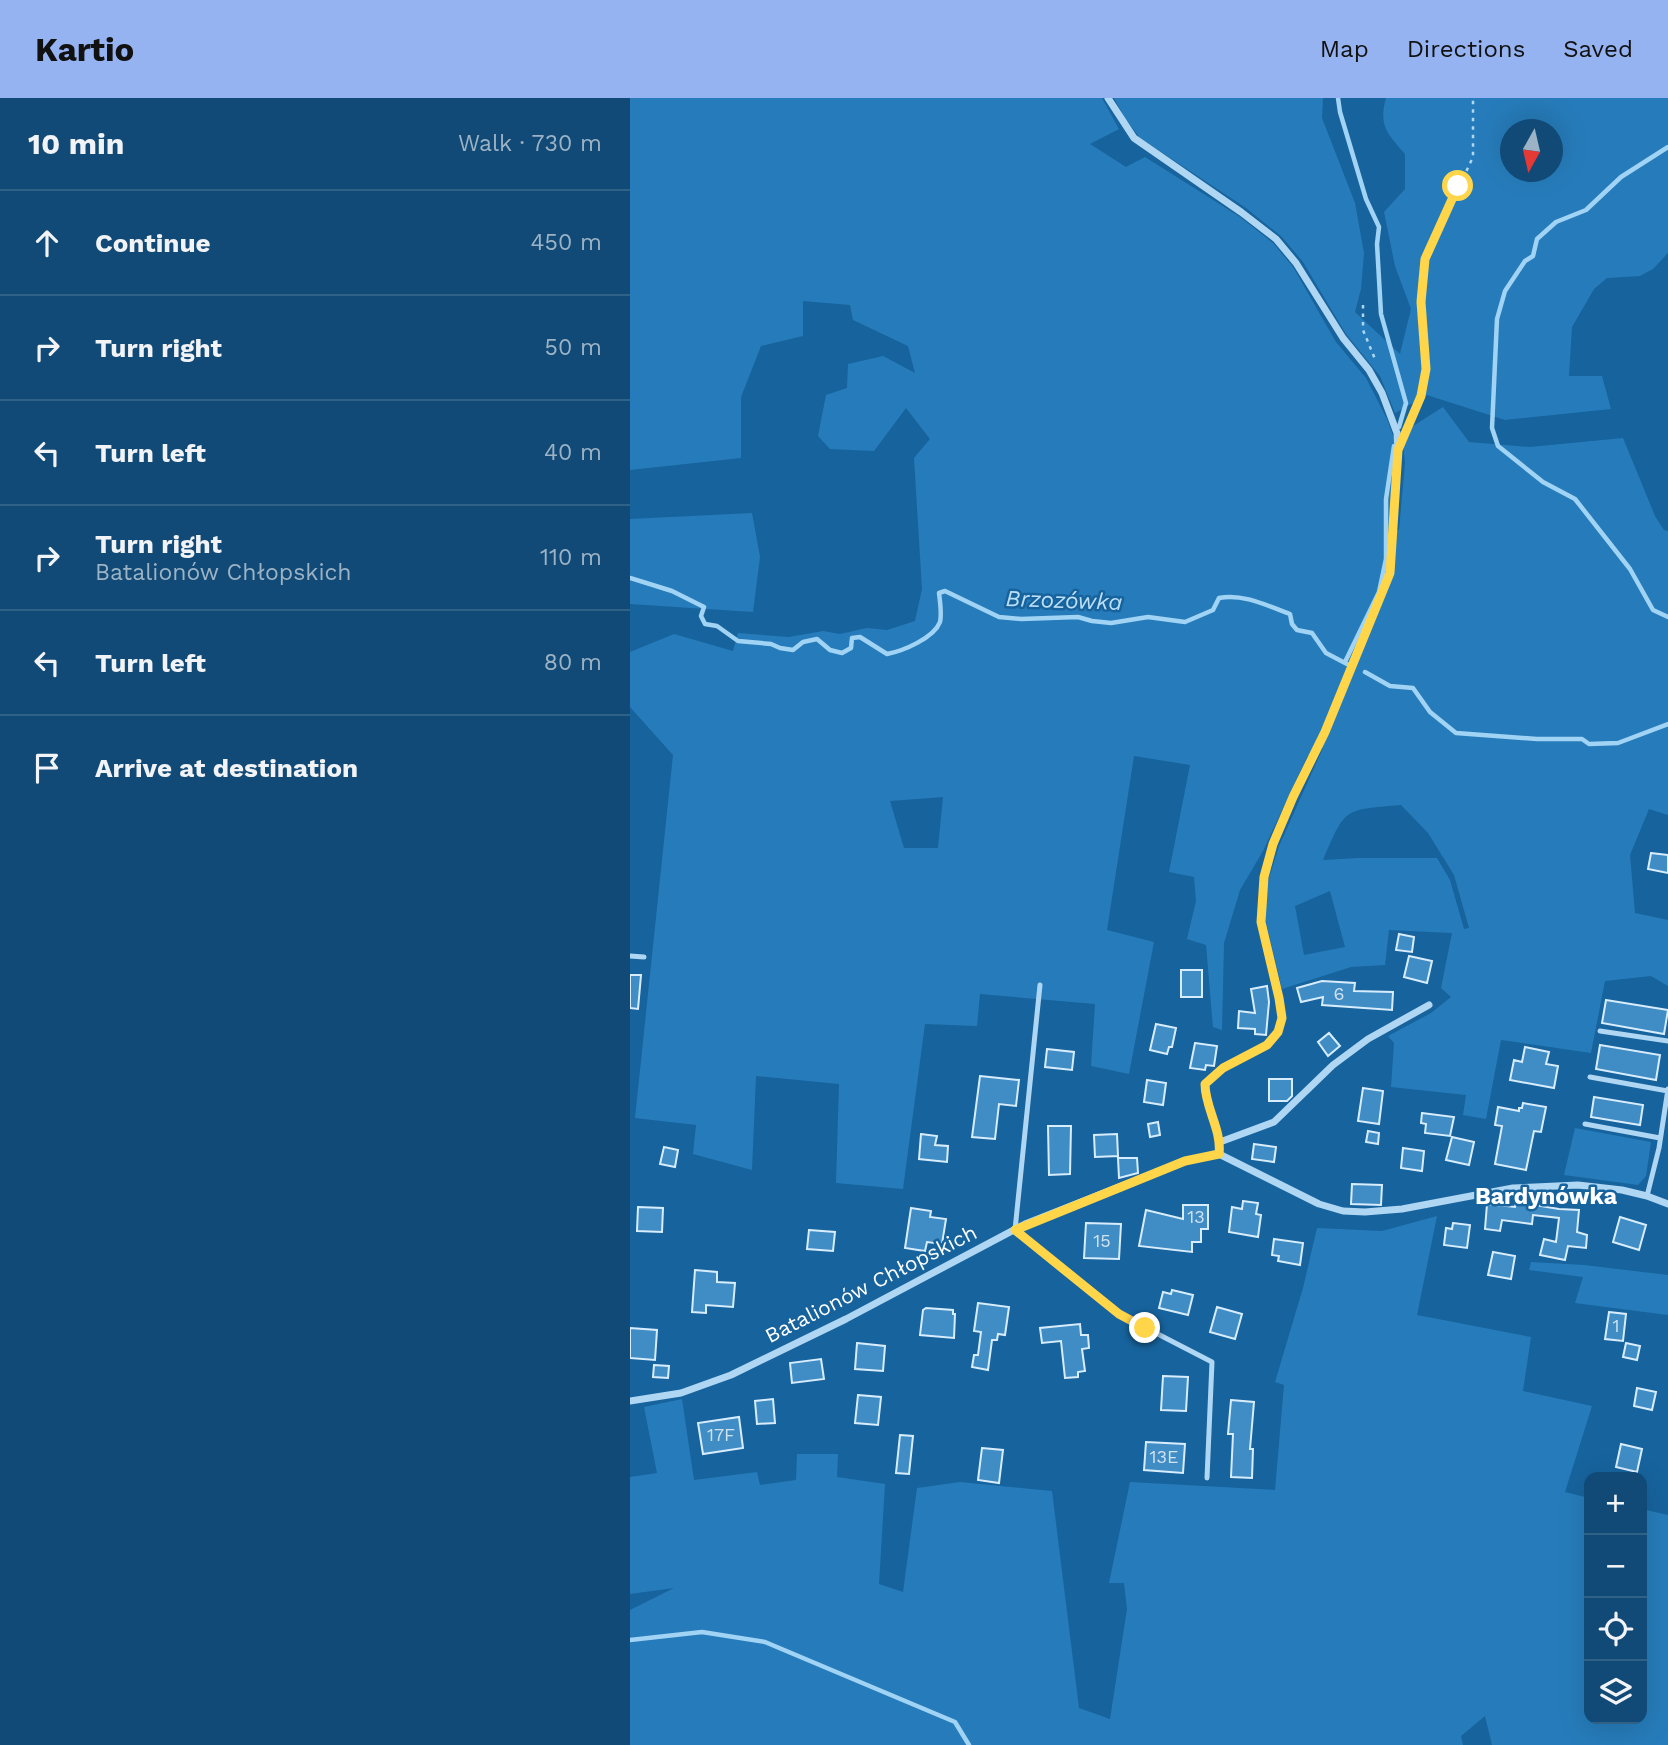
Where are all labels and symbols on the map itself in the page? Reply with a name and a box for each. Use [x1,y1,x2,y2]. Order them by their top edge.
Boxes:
north arrow [1500,119,1563,182]
route start [1442,170,1473,201]
water label: Brzozówka [1005,585,1123,616]
house number: 6 [1334,983,1344,1004]
district label: Bardynówka [1475,1183,1618,1210]
house number: 13 [1187,1206,1205,1227]
street label: Batalionów Chłopskich [761,1219,981,1348]
house number: 15 [1093,1230,1111,1251]
route end [1129,1312,1160,1343]
house number: 1 [1612,1315,1620,1336]
house number: 17F [707,1424,735,1445]
house number: 13E [1150,1446,1179,1467]

